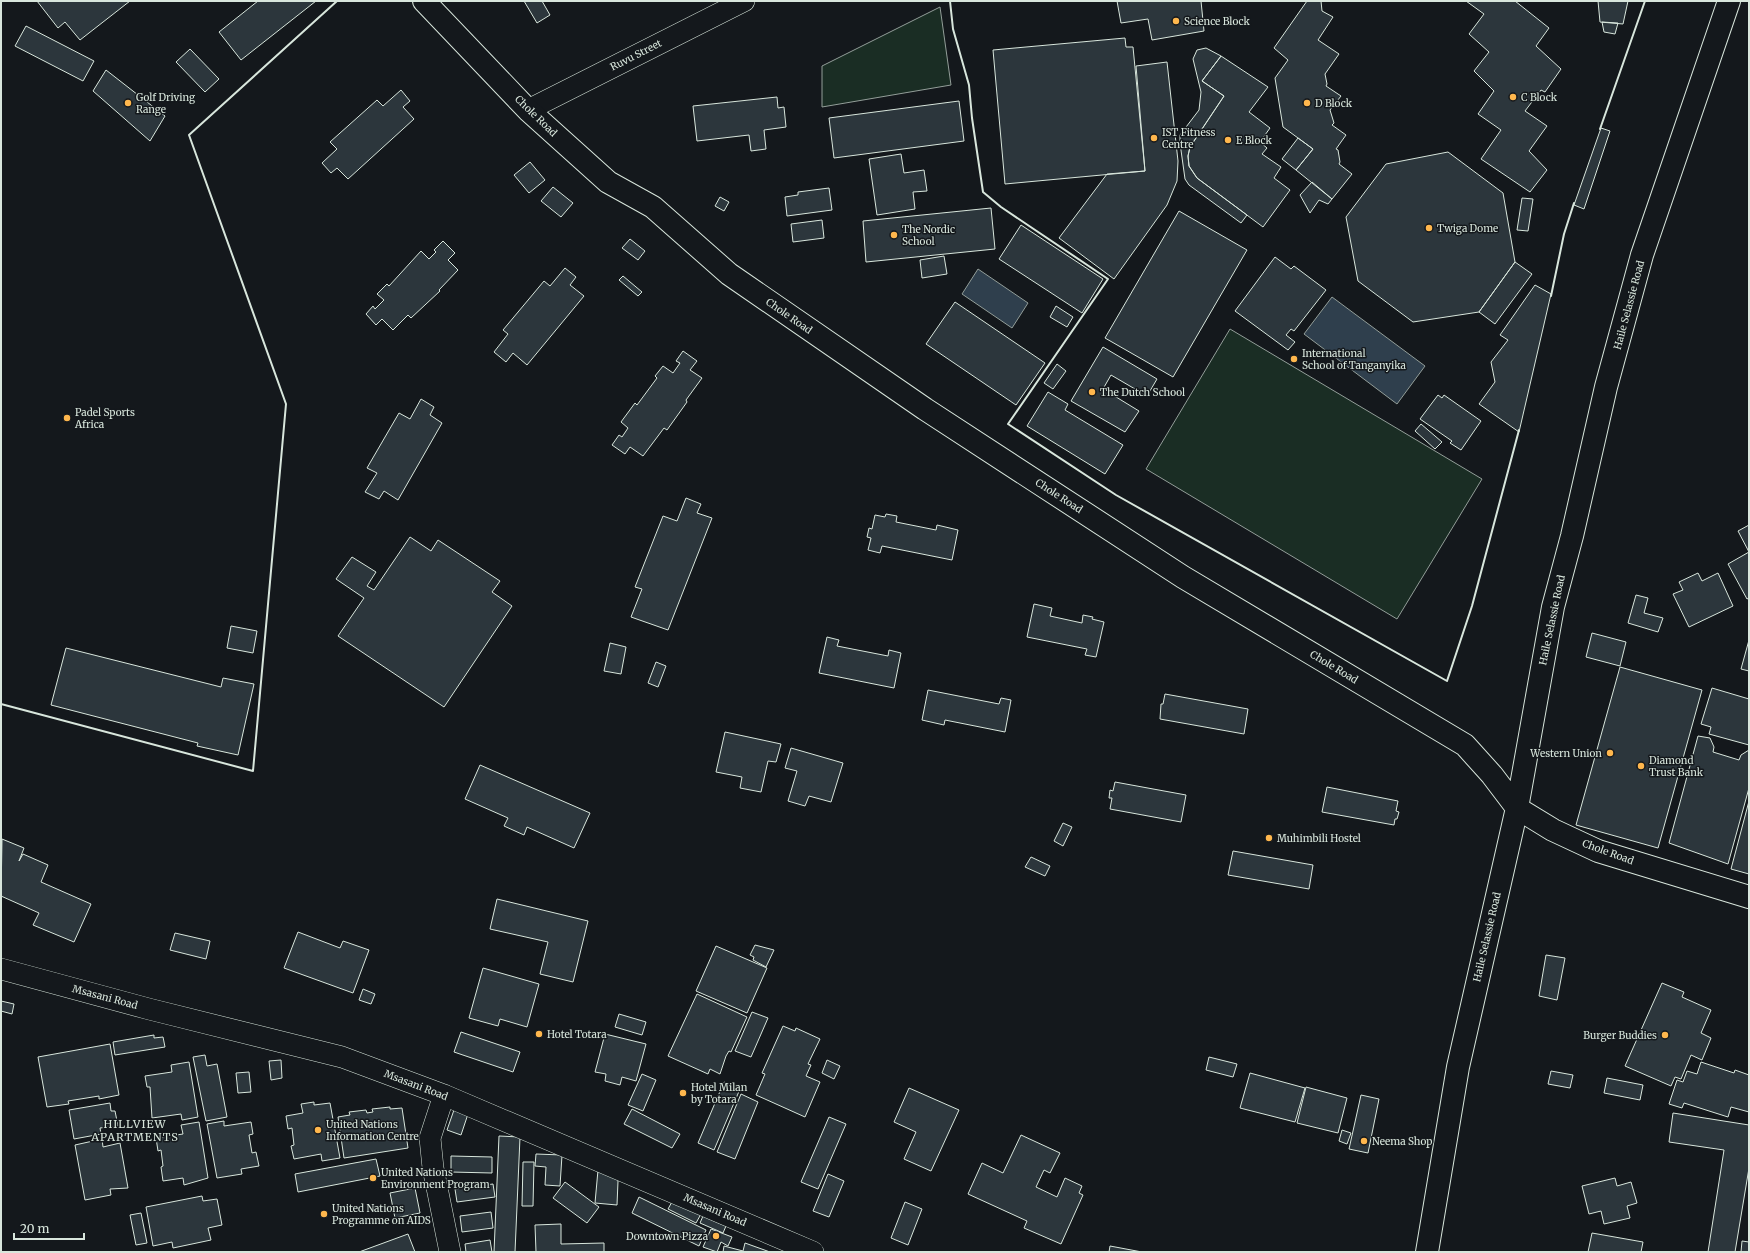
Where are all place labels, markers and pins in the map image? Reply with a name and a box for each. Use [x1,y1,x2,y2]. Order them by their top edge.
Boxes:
place label: Science Block [1184,15,1250,28]
marker: Science Block [1171,16,1181,26]
place label: Golf Driving Range [136,91,195,116]
place label: C Block [1521,91,1558,104]
marker: C Block [1508,92,1518,102]
place label: D Block [1315,97,1353,110]
marker: Golf Driving Range [123,98,133,108]
marker: D Block [1302,98,1312,108]
place label: IST Fitness Centre [1162,126,1216,151]
marker: IST Fitness Centre [1149,133,1159,143]
place label: E Block [1236,134,1272,147]
marker: E Block [1223,135,1233,145]
place label: Twiga Dome [1437,222,1498,235]
place label: The Nordic School [902,223,955,248]
marker: Twiga Dome [1424,223,1434,233]
marker: The Nordic School [889,230,899,240]
place label: International School of Tanganyika [1302,347,1407,372]
marker: International School of Tanganyika [1289,354,1299,364]
place label: The Dutch School [1100,386,1185,399]
marker: The Dutch School [1087,387,1097,397]
place label: Padel Sports Africa [74,406,135,431]
marker: Padel Sports Africa [62,413,72,423]
place label: Western Union [1529,747,1602,760]
marker: Western Union [1605,748,1615,758]
place label: Diamond Trust Bank [1649,754,1704,779]
marker: Diamond Trust Bank [1636,761,1646,771]
place label: Muhimbili Hostel [1277,832,1361,845]
marker: Muhimbili Hostel [1264,833,1274,843]
place label: Hotel Totara [547,1028,607,1041]
marker: Hotel Totara [534,1029,544,1039]
place label: Burger Buddies [1583,1029,1657,1042]
marker: Burger Buddies [1660,1030,1670,1040]
place label: Hotel Milan by Totara [690,1081,748,1106]
marker: Hotel Milan by Totara [678,1088,688,1098]
place label: United Nations Information Centre [326,1118,419,1143]
marker: United Nations Information Centre [313,1125,323,1135]
place label: Neema Shop [1372,1135,1432,1148]
marker: Neema Shop [1359,1136,1369,1146]
place label: United Nations Environment Program [381,1166,490,1191]
marker: United Nations Environment Program [368,1173,378,1183]
place label: United Nations Programme on AIDS [332,1202,431,1227]
marker: United Nations Programme on AIDS [319,1209,329,1219]
place label: Downtown Pizza [626,1230,709,1243]
marker: Downtown Pizza [711,1231,721,1241]

